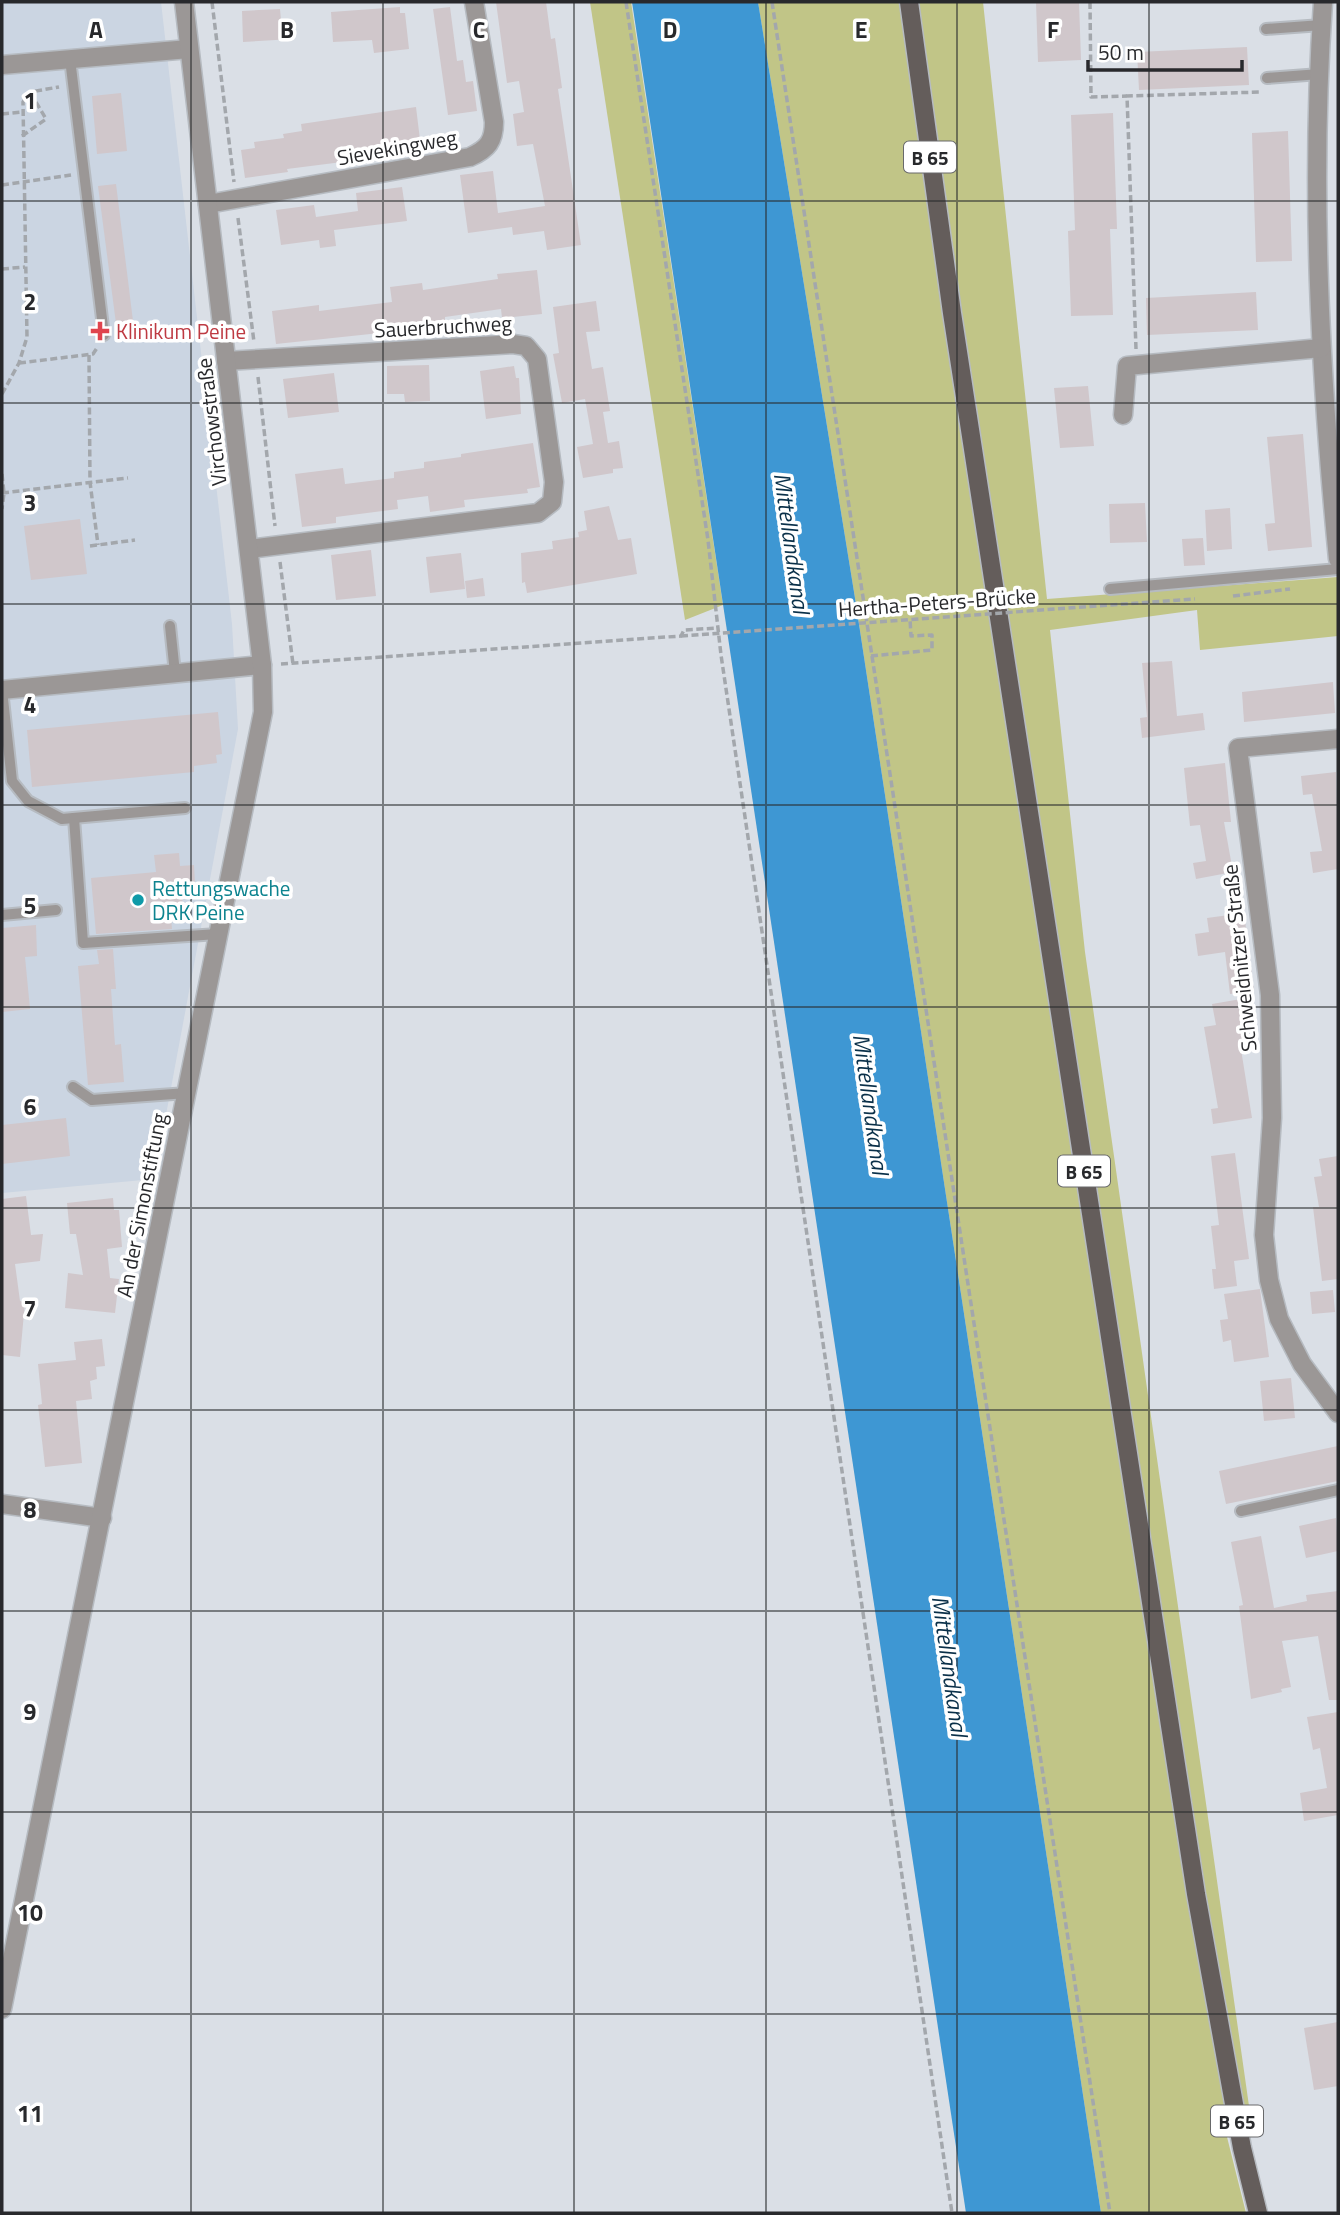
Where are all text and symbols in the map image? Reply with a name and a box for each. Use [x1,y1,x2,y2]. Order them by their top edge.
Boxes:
text: A [89,12,103,47]
text: B [280,12,294,47]
text: C [473,12,485,47]
text: D [663,12,677,47]
text: E [855,12,867,47]
text: F [1047,12,1059,47]
scale bar [1088,28,1242,72]
text: 50 m [1098,36,1144,68]
text: 1 [24,83,36,118]
street label: Sievekingweg [335,121,460,173]
road number: B 65 [904,141,956,172]
text: 2 [24,284,36,319]
street label: Sauerbruchweg [373,306,513,346]
place label: Klinikum Peine [116,315,246,347]
marker: Klinikum Peine [90,321,110,341]
street label: Virchowstraße [187,356,235,488]
water label: Mittellandkanal [765,470,820,619]
text: 3 [24,485,36,520]
street label: Hertha-Peters-Brücke [837,579,1037,625]
text: 4 [24,687,36,722]
street label: Schweidnitzer Straße [1213,863,1265,1053]
place label: Rettungswache DRK Peine [152,872,290,928]
text: 5 [24,888,36,923]
marker: Rettungswache DRK Peine [130,892,146,908]
water label: Mittellandkanal [844,1031,899,1180]
text: 6 [24,1089,37,1124]
street label: An der Simonstiftung [107,1110,175,1300]
road number: B 65 [1058,1156,1110,1186]
text: 7 [24,1291,36,1326]
text: 8 [24,1492,37,1527]
water label: Mittellandkanal [923,1593,978,1742]
text: 9 [24,1694,37,1729]
text: 10 [17,1895,43,1930]
text: 11 [17,2096,43,2131]
road number: B 65 [1211,2106,1263,2136]

